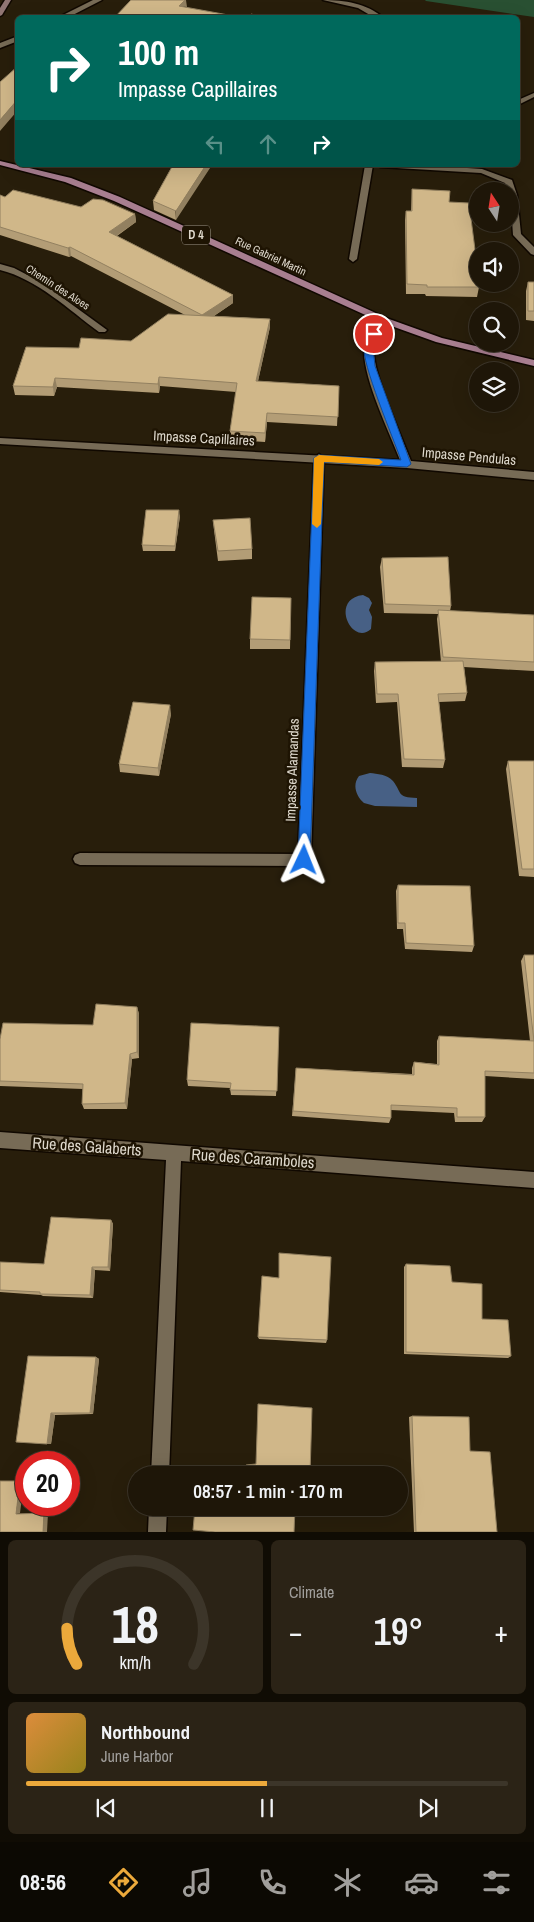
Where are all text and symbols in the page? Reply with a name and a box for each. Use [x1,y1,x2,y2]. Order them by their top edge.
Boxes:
text: 100 m [118,29,199,76]
icon: right [35,35,100,100]
text: Impasse Capillaires [118,74,277,104]
icon: left [201,130,229,158]
icon: ahead [254,130,282,158]
icon: right [307,130,335,158]
north arrow [469,182,519,232]
map controls [469,182,519,412]
road number: D 4 [182,226,210,244]
street label: Rue Gabriel Martin [233,233,309,279]
button: sound [469,242,519,292]
street label: Chemin des Aloes [23,261,93,313]
button: search [469,302,519,352]
pin [353,313,395,355]
icon: arrive [360,320,388,348]
button: layers [469,362,519,412]
street label: Impasse Capillaires [153,426,255,450]
street label: Impasse Pendulas [421,443,517,469]
street label: Impasse Alamandas [281,718,303,822]
position arrow [277,833,329,885]
street label: Rue des Galaberts [32,1131,142,1161]
street label: Rue des Caramboles [191,1143,315,1173]
speed limit sign: 20 [15,1451,80,1516]
text: 08:57 · 1 min · 170 m [193,1478,343,1504]
text: Climate [289,1581,334,1603]
text: 18 [112,1589,159,1659]
text: 19° [374,1606,423,1657]
text: − [289,1613,302,1651]
text: + [495,1613,508,1651]
text: km/h [120,1651,151,1675]
text: Northbound [101,1719,190,1745]
text: June Harbor [101,1745,173,1767]
icon: previous [92,1794,120,1822]
icon: pause [253,1794,281,1822]
icon: next [414,1794,442,1822]
icon: directions [106,1865,141,1900]
icon: music [180,1865,215,1900]
icon: phone [255,1865,290,1900]
icon: climate [330,1865,365,1900]
icon: car [404,1865,439,1900]
icon: filters [479,1865,514,1900]
text: 08:56 [20,1867,66,1897]

